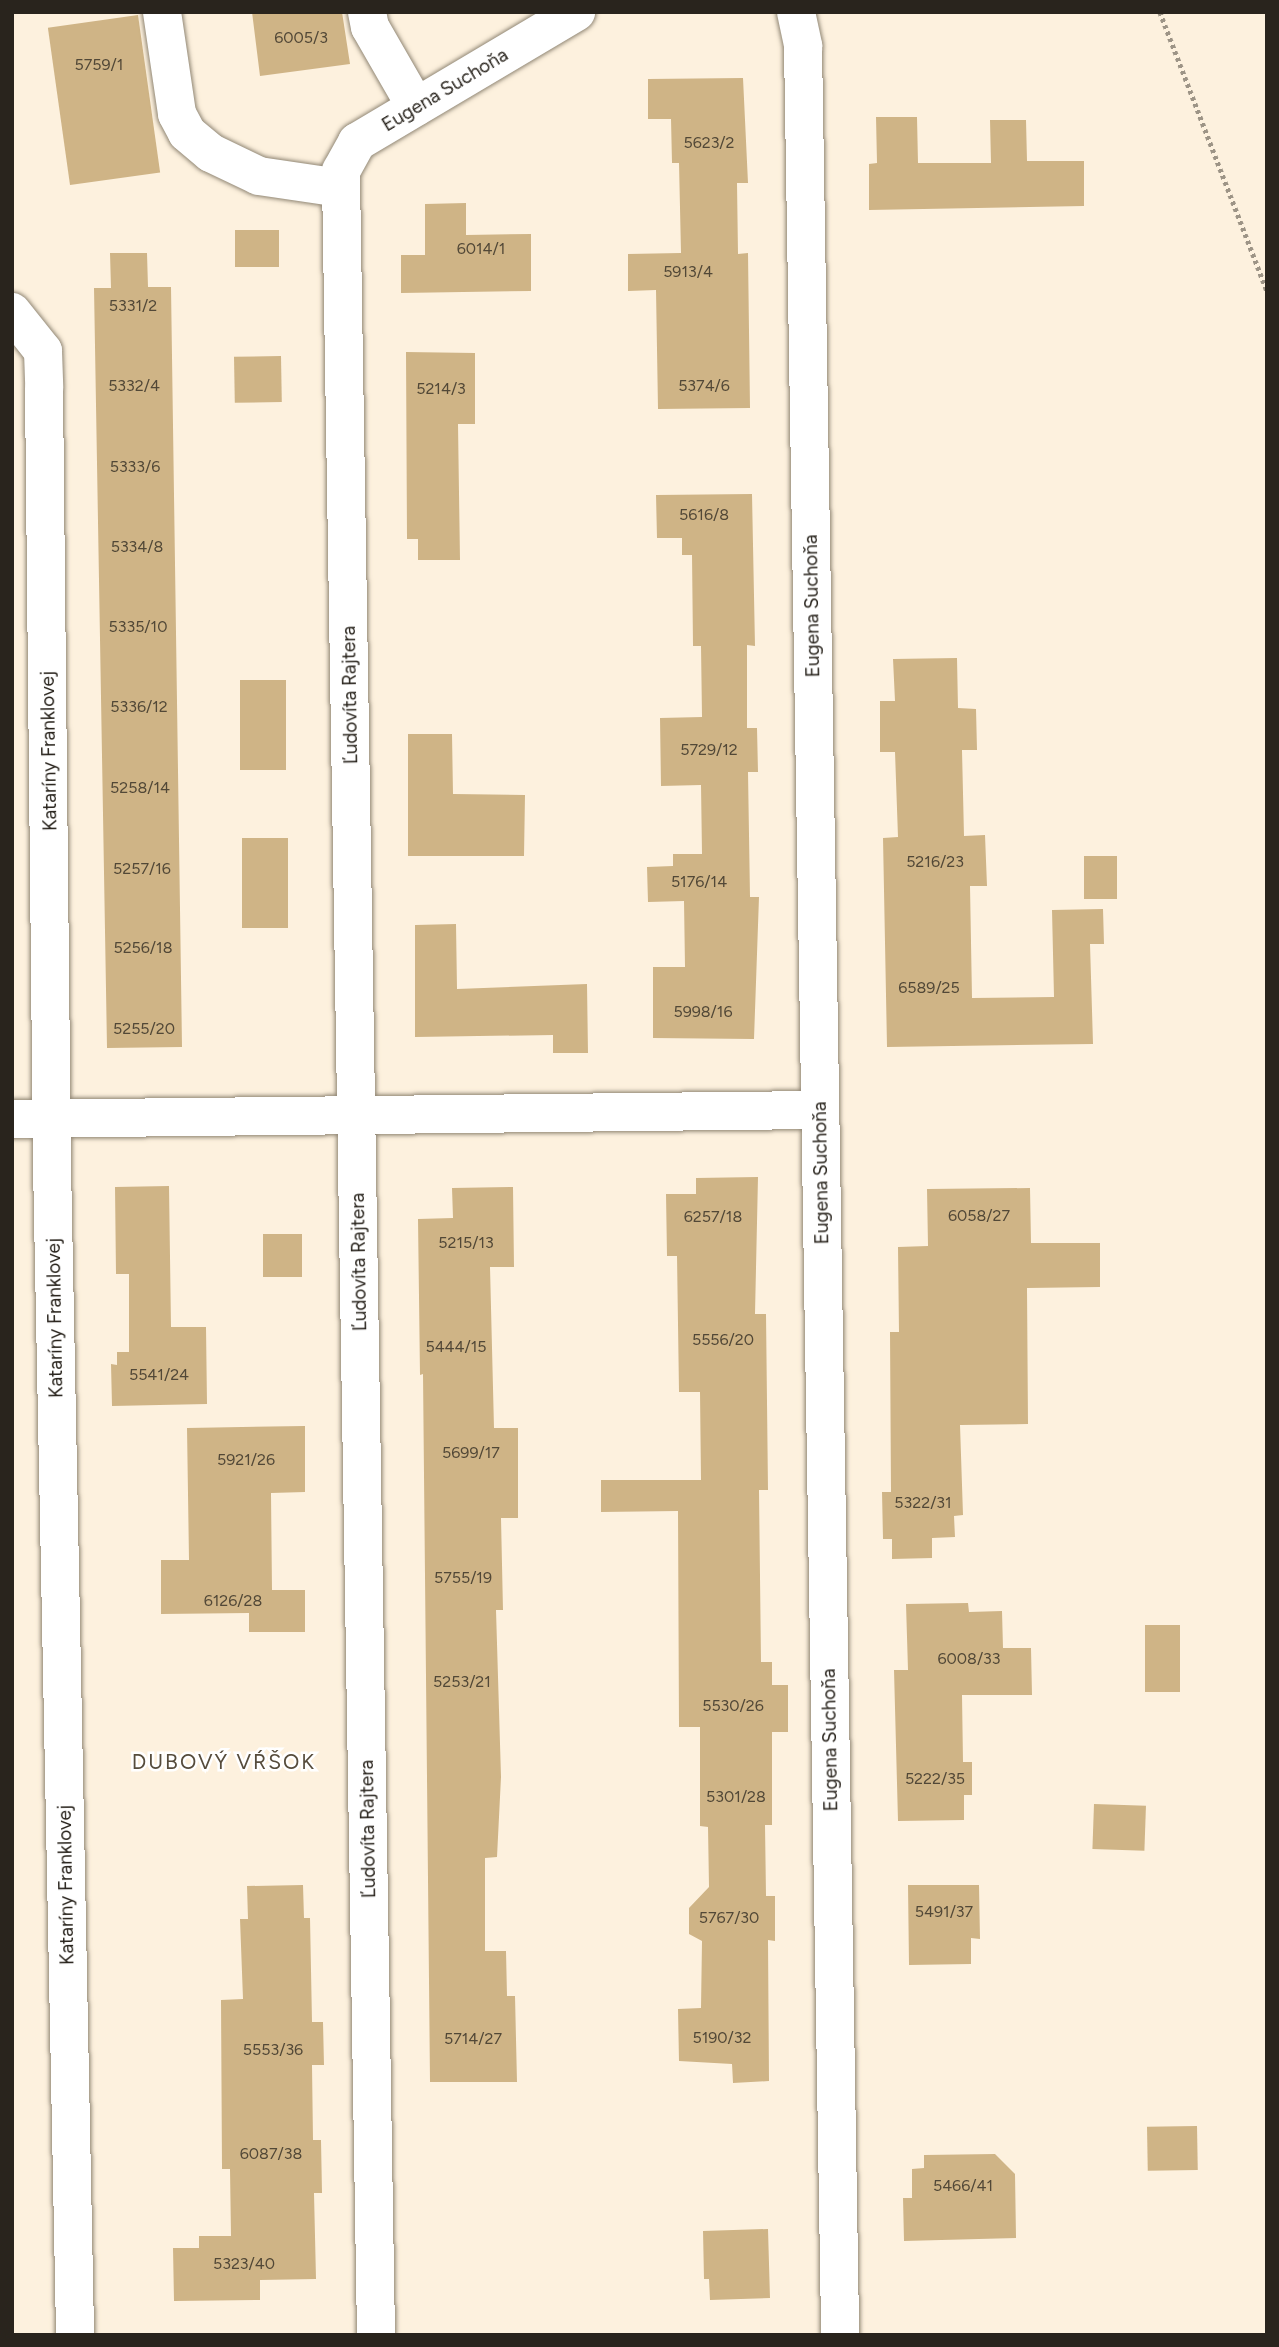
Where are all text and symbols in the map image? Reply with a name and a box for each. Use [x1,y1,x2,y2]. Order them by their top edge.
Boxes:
house number: 6005/3 [274,28,328,48]
street label: Eugena Suchoňa [378,43,512,137]
house number: 5759/1 [75,55,123,75]
house number: 5623/2 [683,133,735,153]
house number: 6014/1 [457,239,505,259]
house number: 5913/4 [663,262,713,282]
house number: 5331/2 [109,296,157,316]
house number: 5332/4 [108,376,160,396]
house number: 5374/6 [678,376,730,396]
house number: 5214/3 [416,379,466,399]
house number: 5333/6 [110,457,160,477]
house number: 5616/8 [679,505,729,525]
street label: Eugena Suchoňa [799,534,825,678]
house number: 5334/8 [111,537,163,557]
house number: 5335/10 [109,617,167,637]
street label: Ľudovíta Rajtera [337,626,363,764]
street label: Kataríny Franklovej [36,671,62,831]
house number: 5336/12 [110,697,168,717]
house number: 5729/12 [680,740,738,760]
house number: 5258/14 [110,778,170,798]
house number: 5216/23 [906,852,964,872]
house number: 5257/16 [113,859,171,879]
house number: 5176/14 [671,872,727,892]
house number: 5256/18 [113,938,173,958]
house number: 6589/25 [898,978,960,998]
house number: 5998/16 [673,1002,733,1022]
house number: 5255/20 [113,1019,175,1039]
street label: Eugena Suchoňa [808,1101,834,1245]
street label: Ľudovíta Rajtera [346,1193,372,1331]
house number: 6058/27 [948,1206,1010,1226]
house number: 6257/18 [684,1207,742,1227]
house number: 5215/13 [438,1233,494,1253]
street label: Kataríny Franklovej [42,1238,68,1398]
house number: 5556/20 [692,1330,754,1350]
house number: 5444/15 [425,1337,487,1357]
house number: 5541/24 [129,1365,189,1385]
house number: 5699/17 [442,1443,500,1463]
house number: 5921/26 [217,1450,275,1470]
house number: 5322/31 [894,1493,952,1513]
house number: 5755/19 [434,1568,492,1588]
house number: 6126/28 [204,1591,262,1611]
house number: 6008/33 [937,1649,1001,1669]
street label: Eugena Suchoňa [817,1668,843,1812]
house number: 5253/21 [433,1672,491,1692]
house number: 5530/26 [702,1696,764,1716]
district label: DUBOVÝ VŔŠOK [133,1749,315,1775]
street label: Ľudovíta Rajtera [355,1760,381,1898]
house number: 5222/35 [905,1769,965,1789]
house number: 5301/28 [706,1787,766,1807]
street label: Kataríny Franklovej [53,1805,79,1965]
house number: 5491/37 [915,1902,973,1922]
house number: 5767/30 [699,1908,759,1928]
house number: 5190/32 [693,2028,751,2048]
house number: 5714/27 [444,2029,502,2049]
house number: 5553/36 [243,2040,303,2060]
house number: 6087/38 [240,2144,302,2164]
house number: 5466/41 [933,2176,993,2196]
house number: 5323/40 [213,2254,275,2274]

